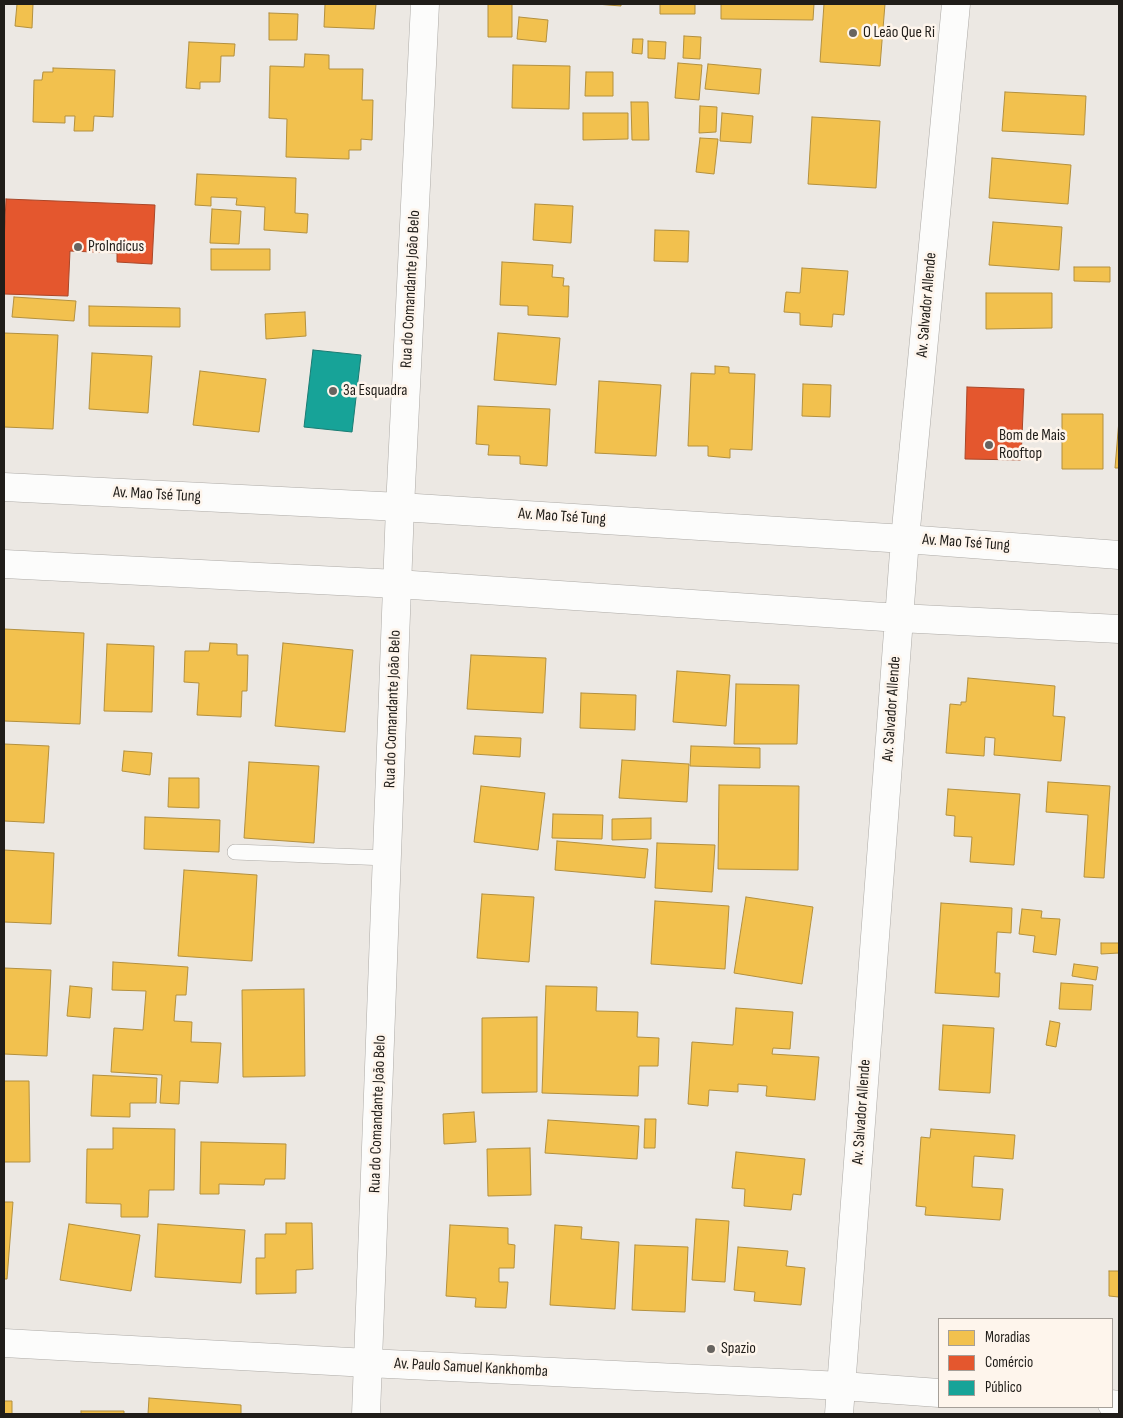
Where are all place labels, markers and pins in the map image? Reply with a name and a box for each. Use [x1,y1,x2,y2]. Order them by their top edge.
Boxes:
place label: O Leão Que Ri [863,23,935,43]
marker: O Leão Que Ri [847,27,859,39]
place label: ProIndicus [88,237,144,257]
marker: ProIndicus [72,241,84,253]
place label: 3a Esquadra [343,381,407,401]
marker: 3a Esquadra [327,385,339,397]
place label: Bom de Mais Rooftop [999,426,1066,464]
marker: Bom de Mais Rooftop [983,439,995,451]
place label: Spazio [721,1339,756,1359]
marker: Spazio [705,1343,717,1355]

